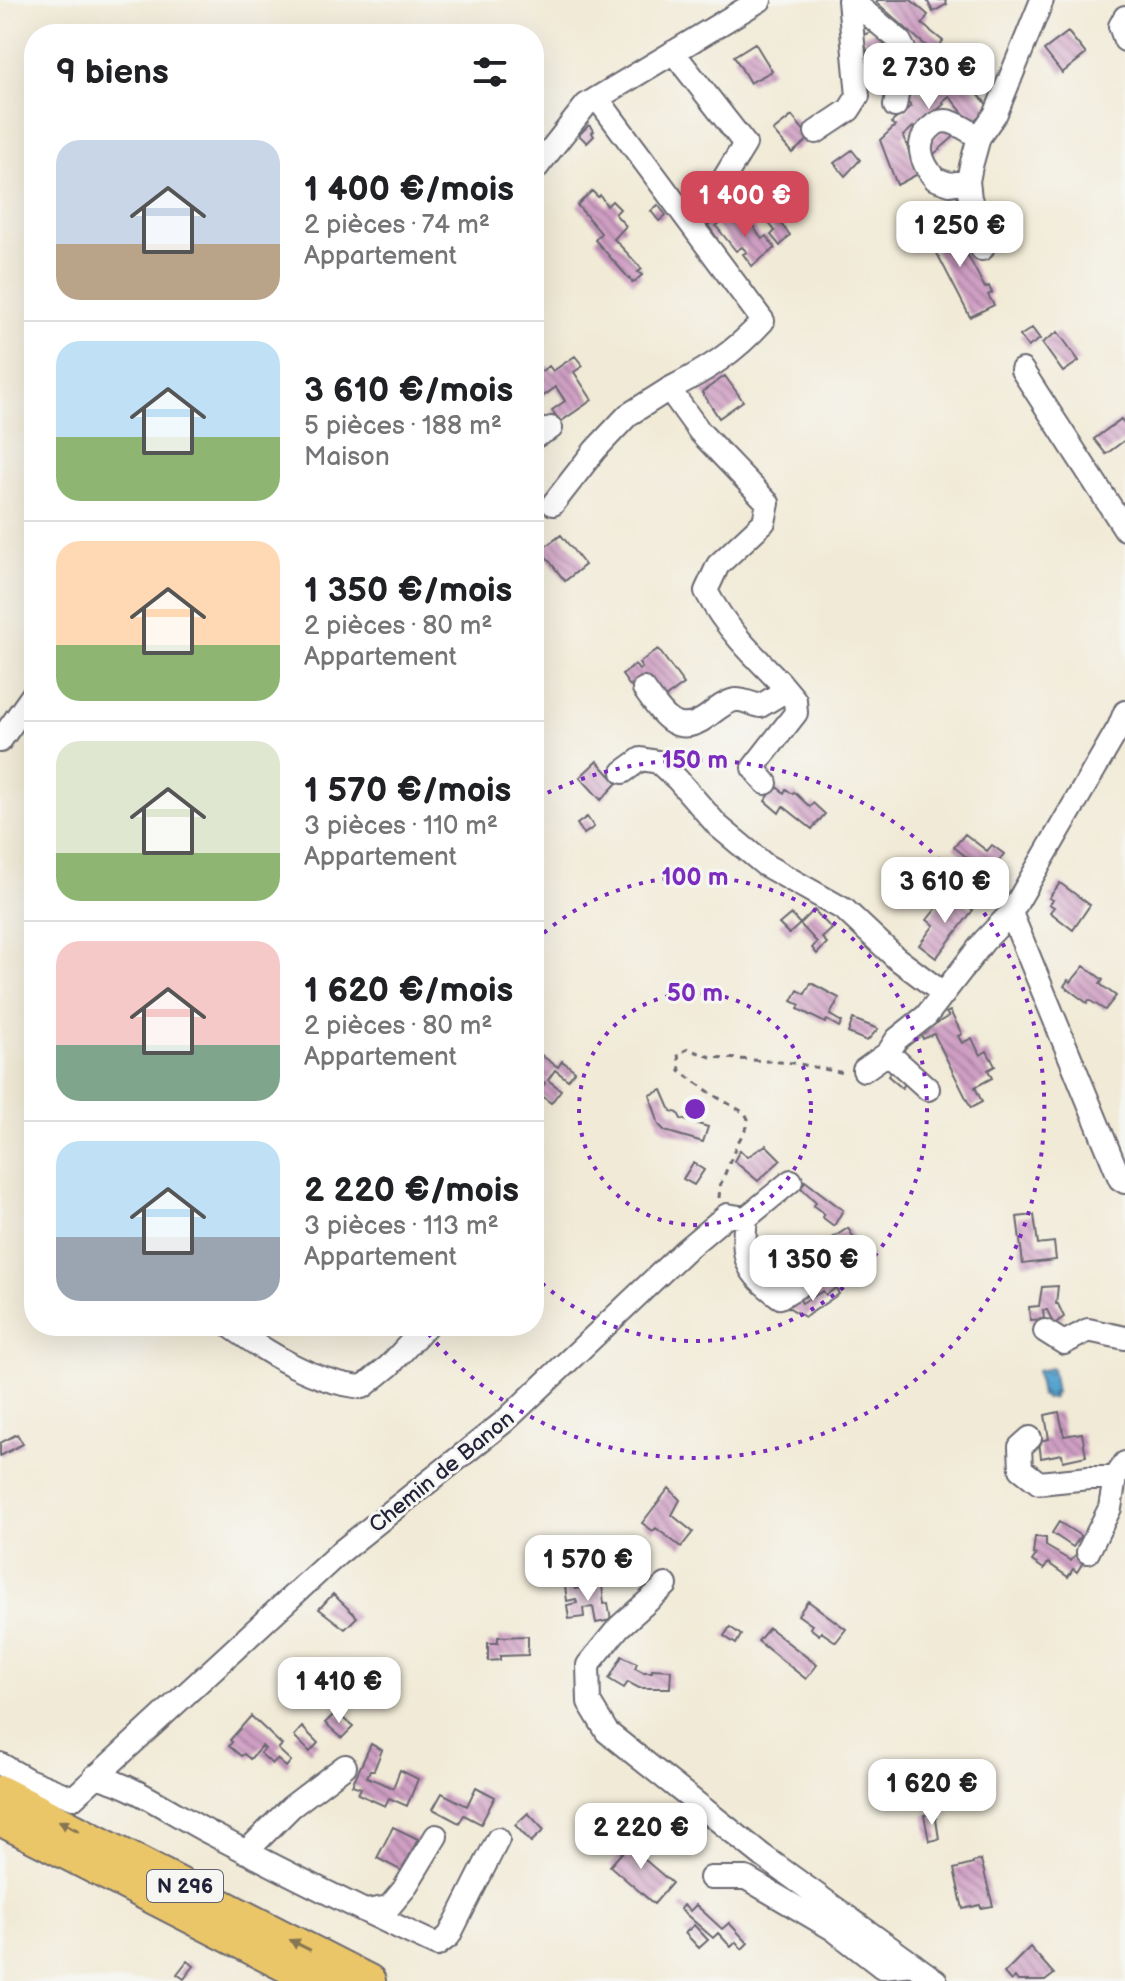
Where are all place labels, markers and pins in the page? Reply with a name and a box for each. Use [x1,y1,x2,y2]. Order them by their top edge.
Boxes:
pin: 2 730 € [855,43,1003,111]
pin: 1 400 € [671,171,819,239]
pin: 1 250 € [886,201,1034,269]
pin: 3 610 € [871,857,1019,925]
centre of rings [681,1095,709,1123]
pin: 1 350 € [739,1235,887,1303]
pin: 1 570 € [514,1535,662,1603]
pin: 1 410 € [265,1657,413,1725]
pin: 1 620 € [858,1759,1006,1827]
pin: 2 220 € [567,1803,715,1871]

